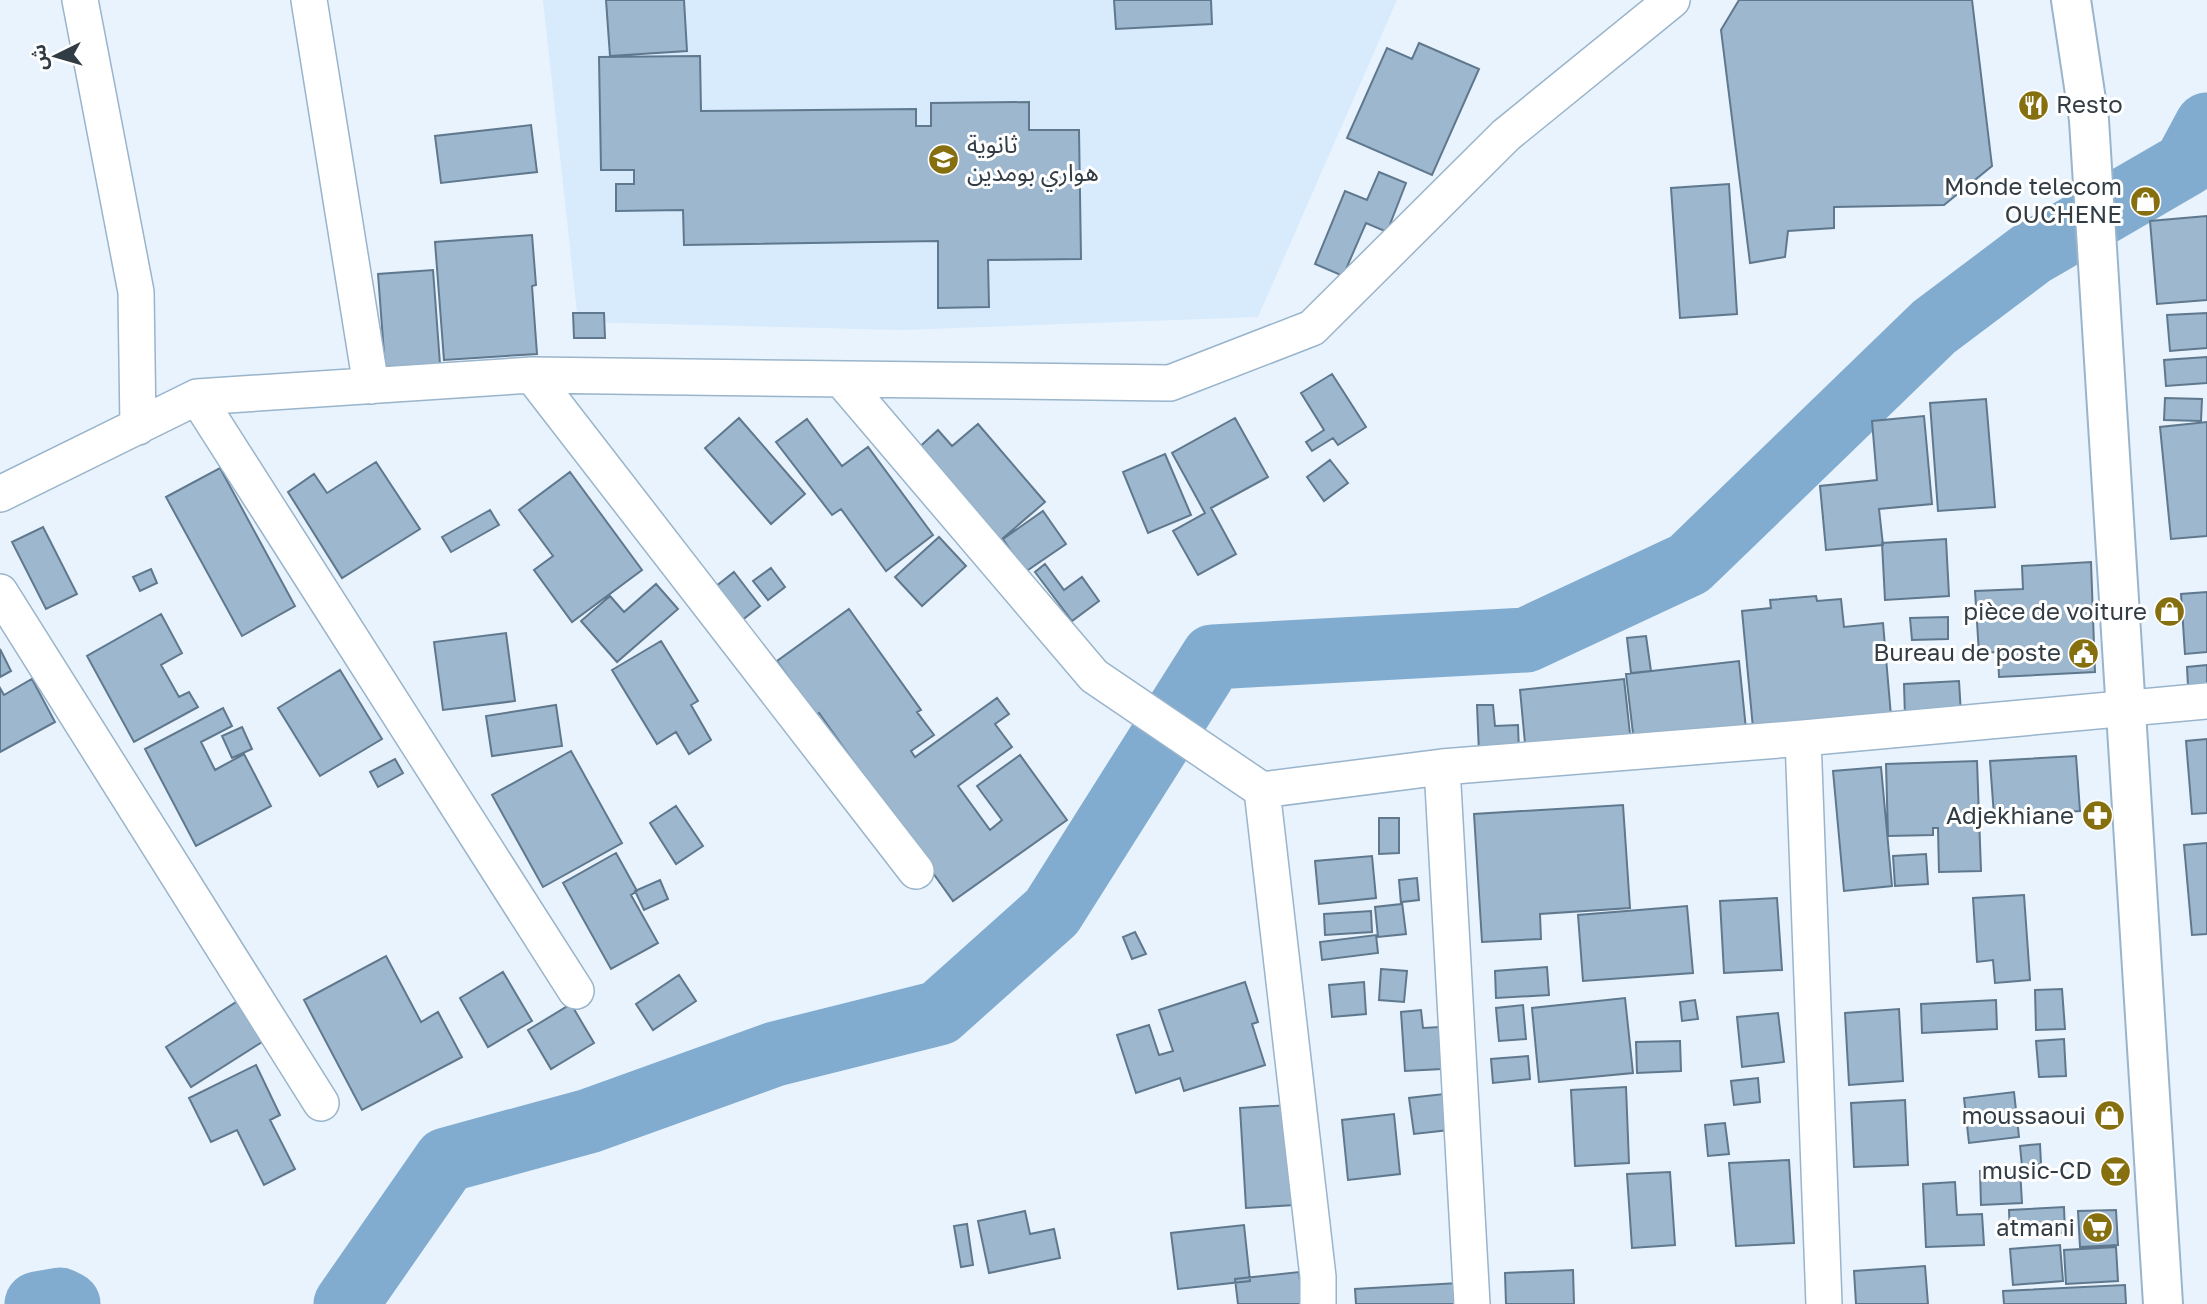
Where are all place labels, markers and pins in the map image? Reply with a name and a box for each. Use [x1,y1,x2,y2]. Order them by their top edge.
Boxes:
restaurant icon: Resto [2016,88,2050,122]
place label: Resto [2056,89,2123,118]
place label: ثانوية هواري بومدين [967,129,1099,192]
school or university icon: ثانوية هواري بومدين [927,142,961,176]
place label: Monde telecom OUCHENE [1944,171,2122,228]
shop icon: Monde telecom OUCHENE [2128,184,2162,218]
shop icon: pièce de voiture [2153,595,2187,629]
place label: pièce de voiture [1963,596,2147,625]
public building icon: Bureau de poste [2067,636,2101,670]
place label: Bureau de poste [1873,637,2061,666]
pharmacy icon: Adjekhiane [2080,799,2114,833]
place label: Adjekhiane [1946,800,2074,829]
shop icon: moussaoui [2092,1099,2126,1133]
place label: moussaoui [1961,1100,2086,1129]
bar icon: music-CD [2098,1154,2132,1188]
place label: music-CD [1982,1155,2092,1184]
supermarket icon: atmani [2081,1211,2115,1245]
place label: atmani [1996,1212,2075,1241]

